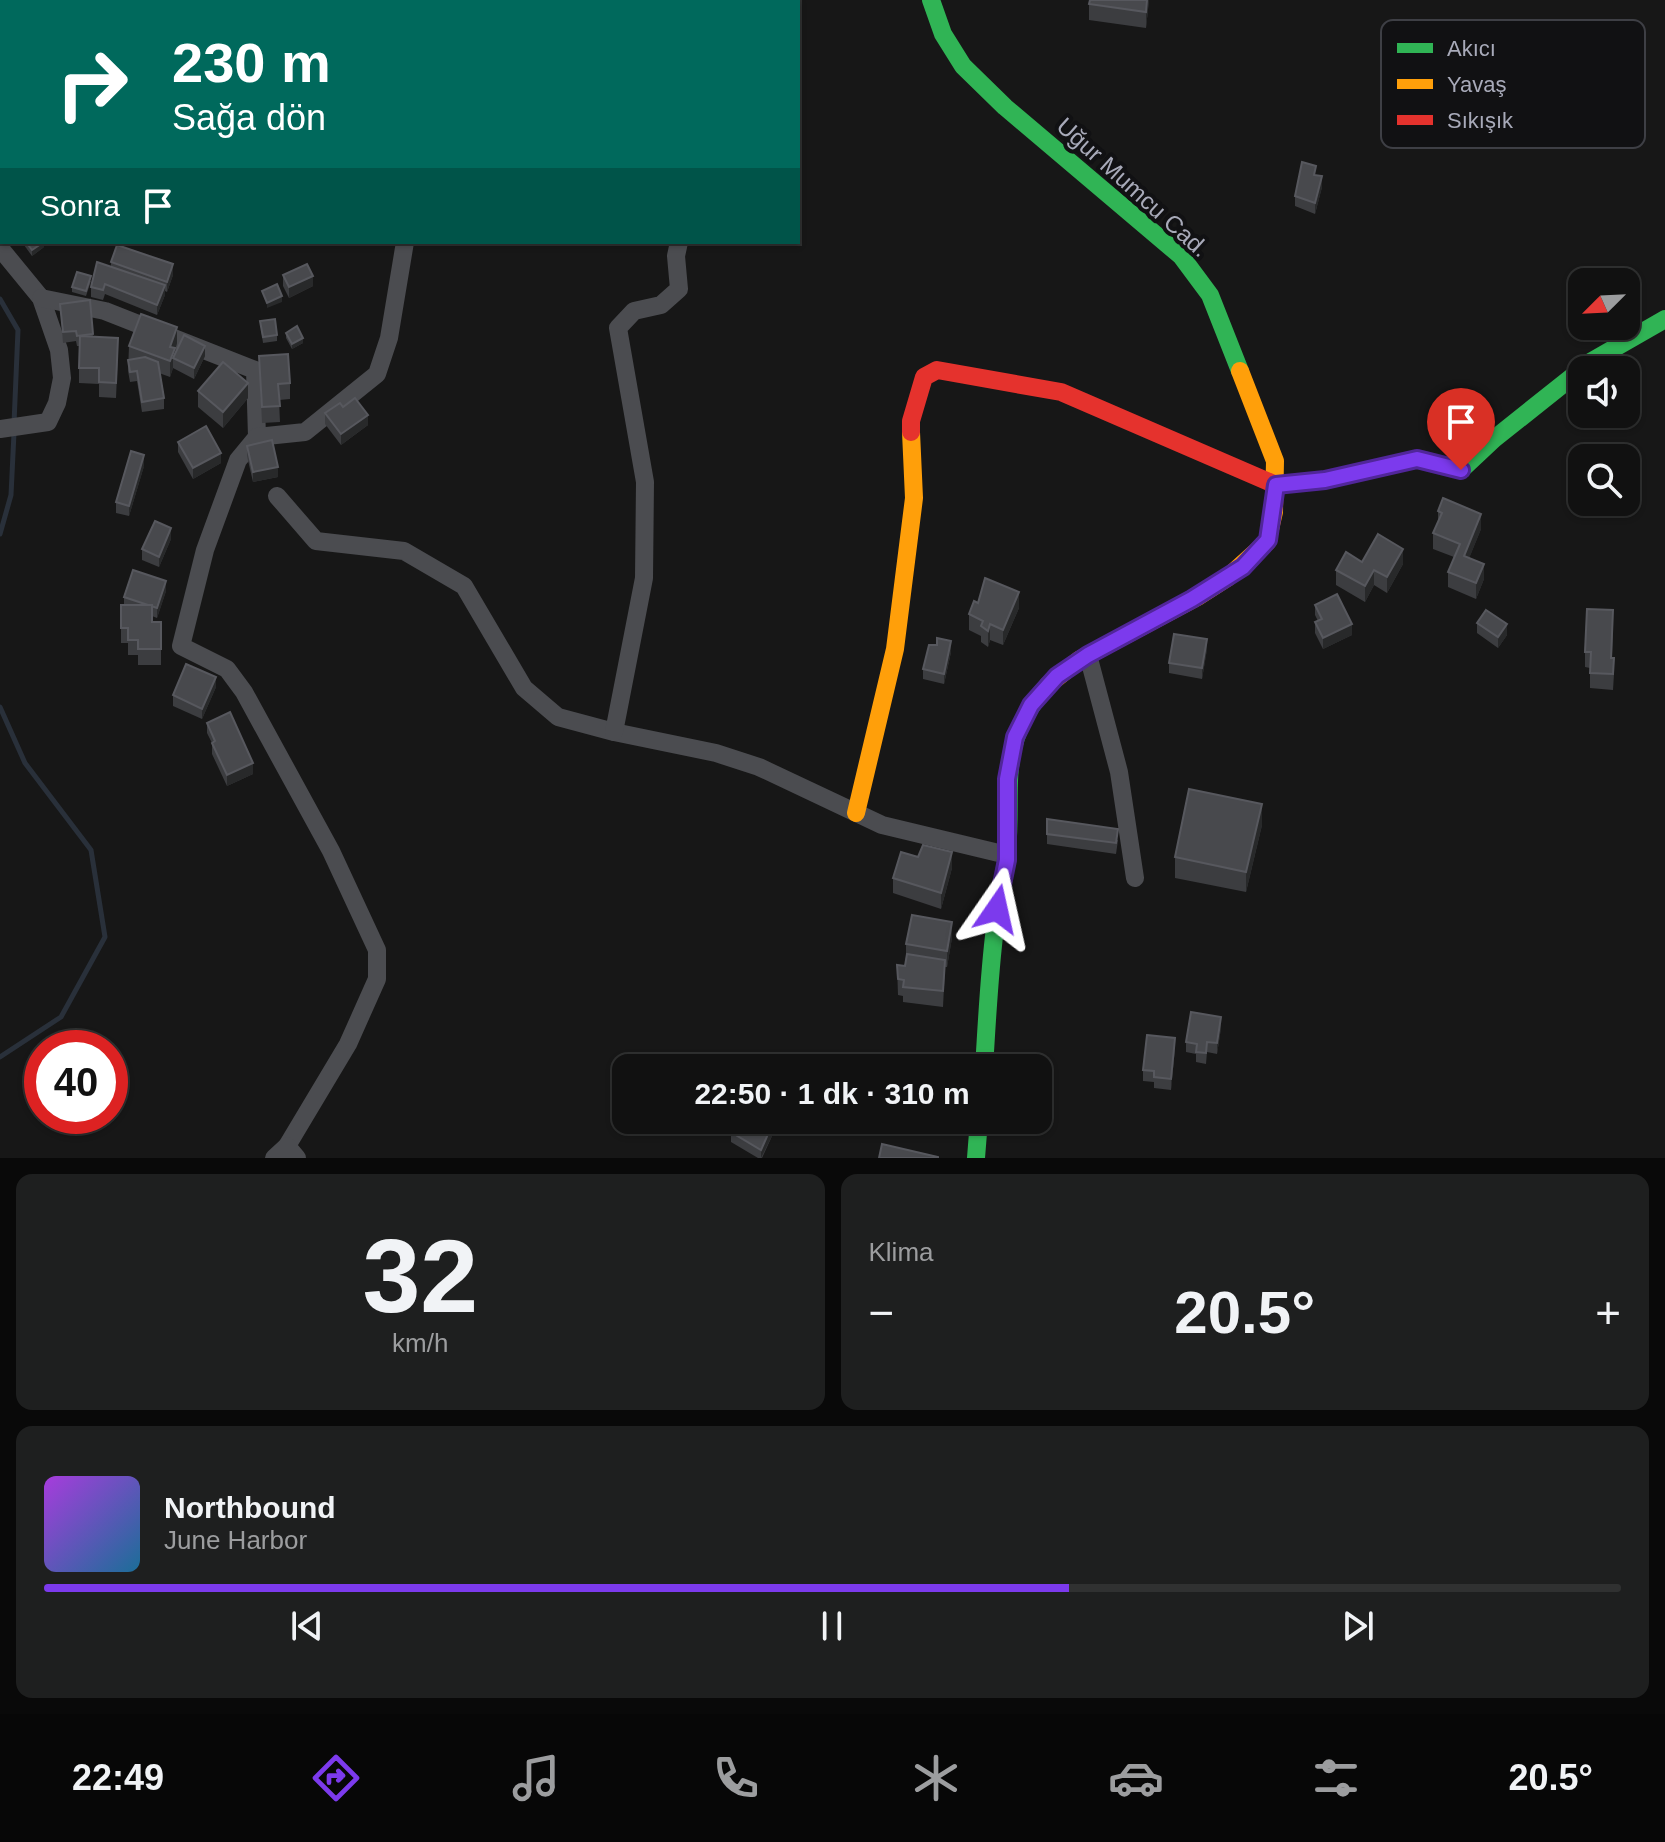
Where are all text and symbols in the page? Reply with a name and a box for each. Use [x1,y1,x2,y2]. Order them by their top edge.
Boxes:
legend [1381,20,1645,148]
text: 230 m [172,31,331,94]
icon: right [40,32,144,136]
text: Akıcı [1447,36,1496,61]
text: Yavaş [1447,72,1507,97]
text: Sağa dön [172,97,326,138]
text: Sıkışık [1447,108,1514,133]
street label: Uğur Mumcu Cad. [1052,112,1214,262]
icon: arrive [136,184,180,228]
text: Sonra [40,189,120,222]
north arrow [1568,268,1640,340]
map controls [1568,268,1640,516]
button: sound [1568,356,1640,428]
pin [1427,388,1495,470]
icon: arrive [1439,400,1483,444]
button: search [1568,444,1640,516]
position arrow [955,867,1039,951]
speed limit sign: 40 [24,1030,128,1134]
text: 22:50 · 1 dk · 310 m [694,1077,970,1110]
text: 32 [362,1218,478,1334]
text: Klima [869,1237,934,1267]
text: 20.5° [1174,1279,1315,1346]
text: − [869,1288,894,1337]
text: + [1595,1288,1621,1337]
text: km/h [392,1328,448,1358]
text: Northbound [164,1491,336,1524]
text: June Harbor [164,1525,307,1555]
icon: previous [285,1604,329,1648]
icon: pause [810,1604,854,1648]
icon: next [1336,1604,1380,1648]
icon: directions [308,1750,364,1806]
icon: music [508,1750,564,1806]
icon: phone [708,1750,764,1806]
icon: climate [908,1750,964,1806]
icon: car [1108,1750,1164,1806]
icon: filters [1308,1750,1364,1806]
text: 22:49 [72,1757,164,1798]
text: 20.5° [1508,1757,1593,1798]

